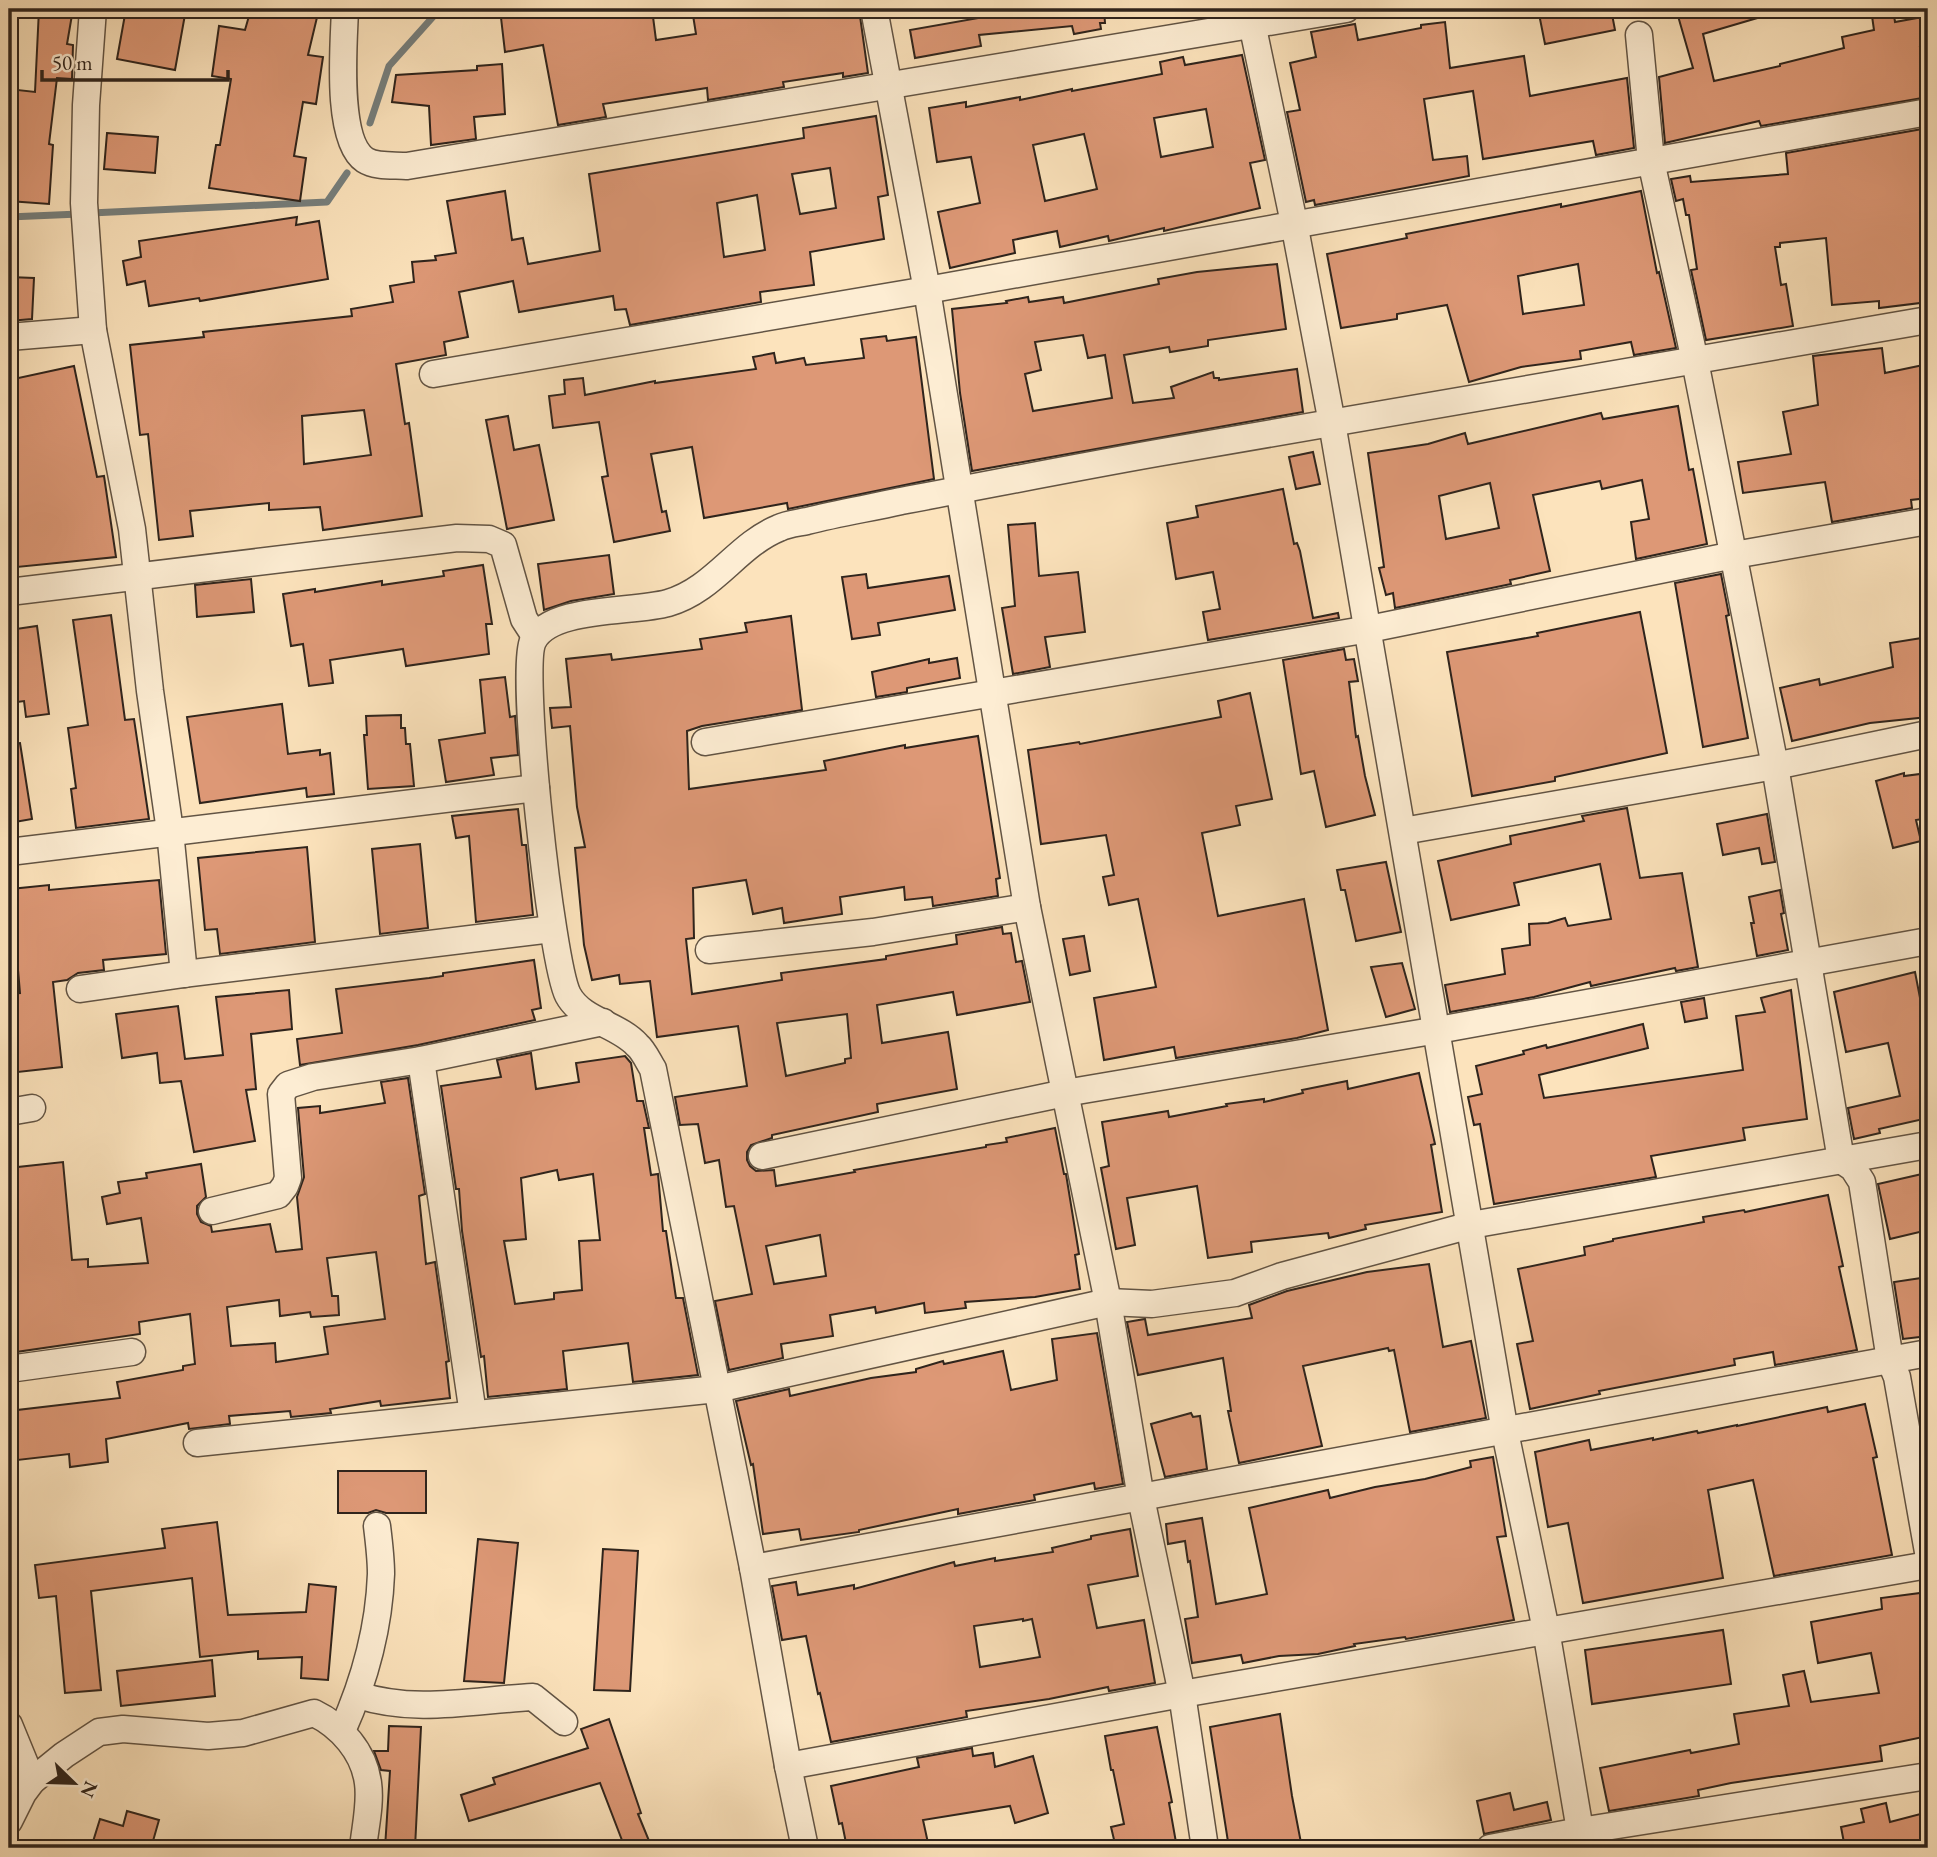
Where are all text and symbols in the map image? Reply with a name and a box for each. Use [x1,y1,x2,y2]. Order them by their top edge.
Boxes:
scale bar [42,38,228,82]
text: 50 m [52,49,93,76]
north arrow [38,1748,108,1818]
text: N [74,1777,104,1802]

